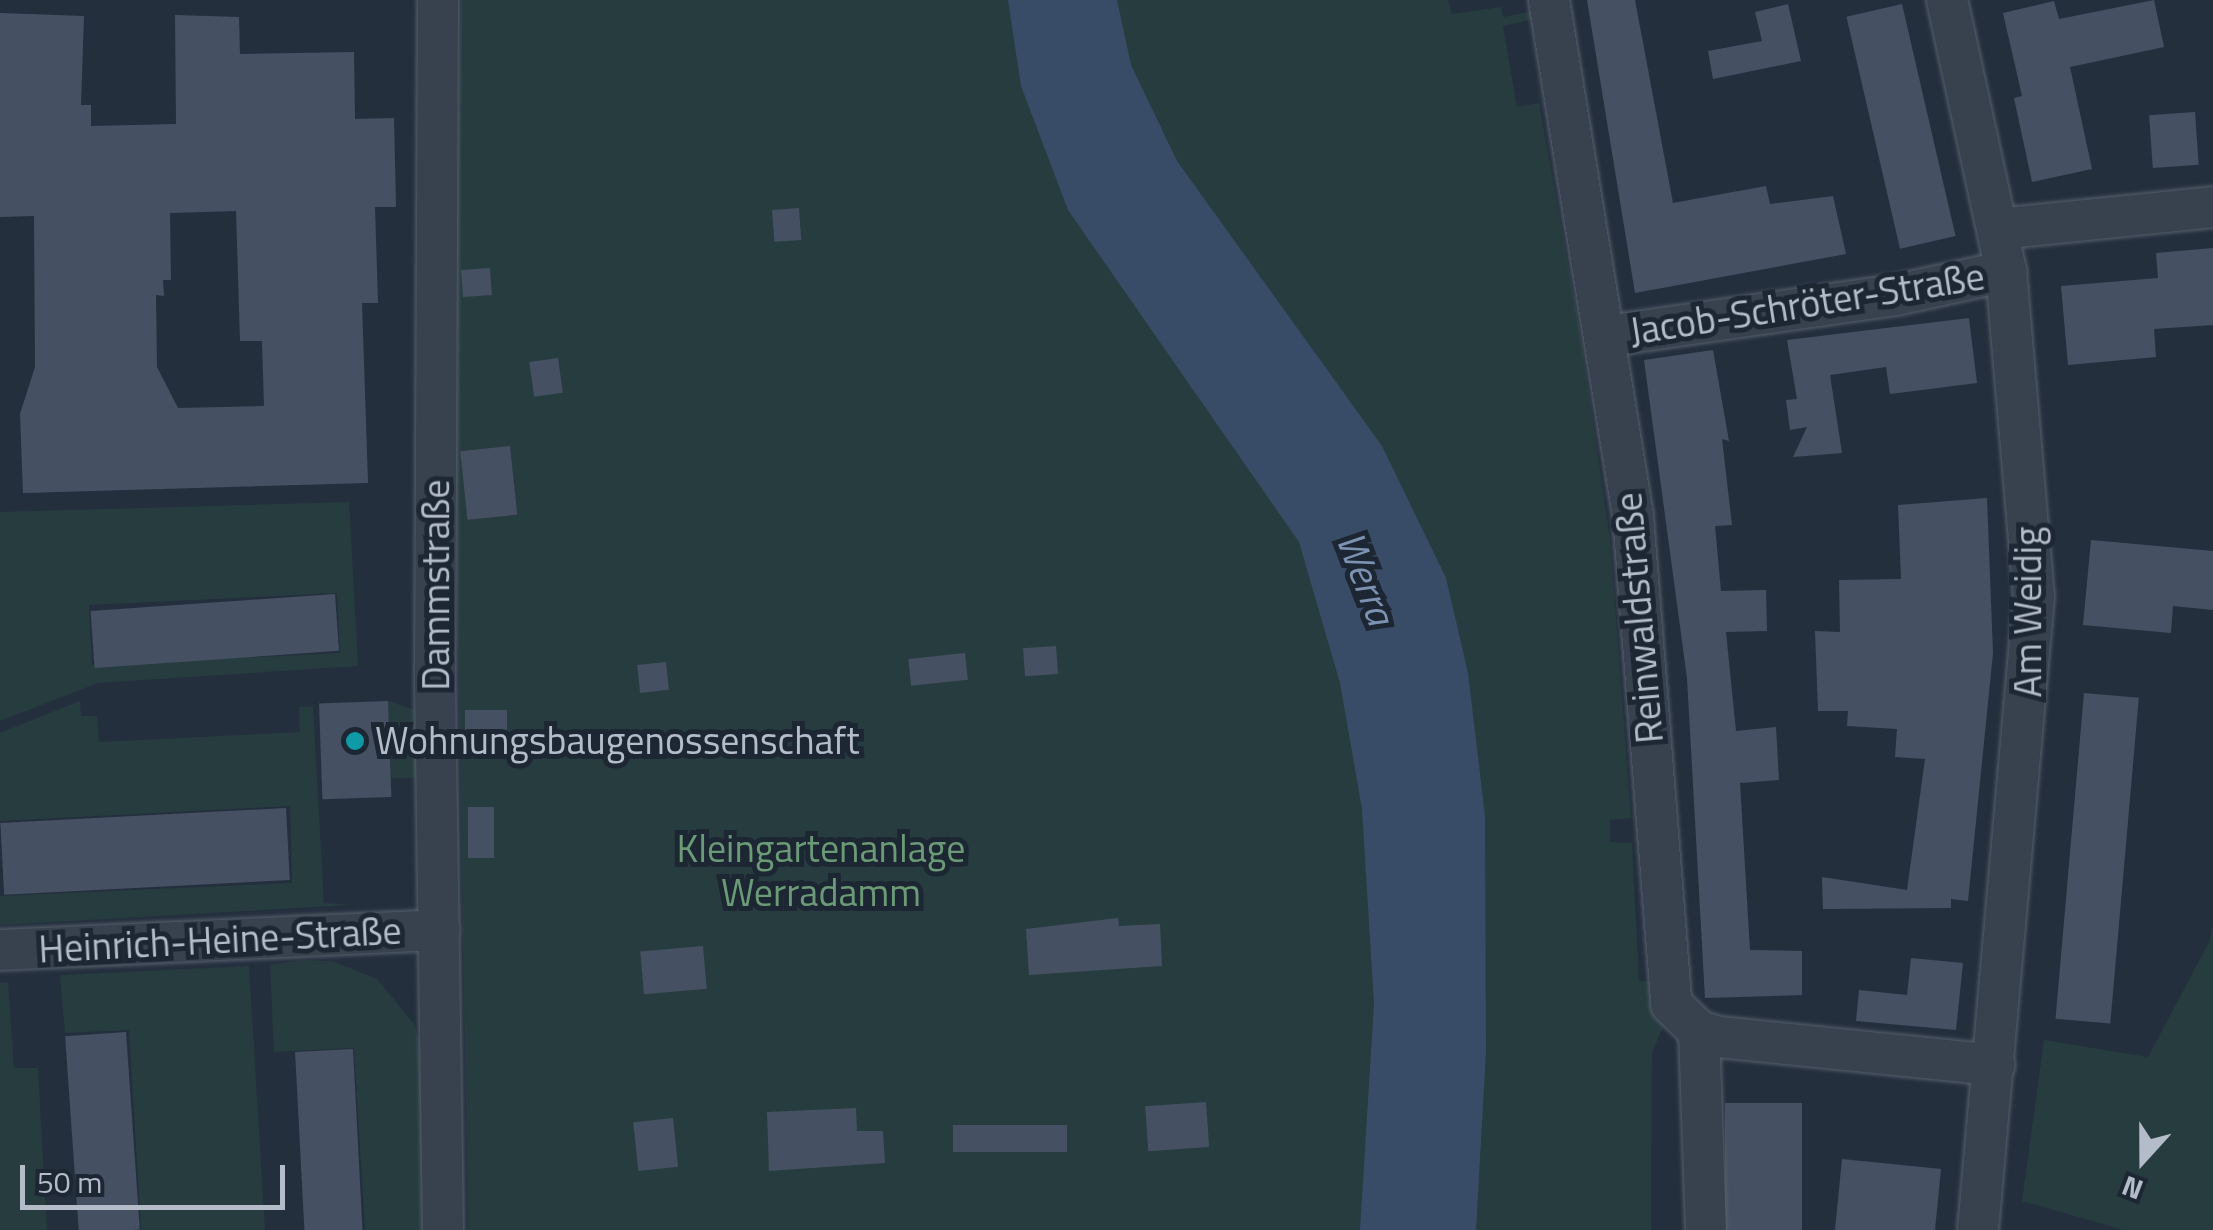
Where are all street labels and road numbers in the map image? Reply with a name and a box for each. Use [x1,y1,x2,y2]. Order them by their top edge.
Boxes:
street label: Jacob-Schröter-Straße [1626,253,1988,355]
street label: Dammstraße [413,479,459,691]
street label: Reinwaldstraße [1605,491,1673,745]
street label: Am Weidig [2005,526,2051,698]
street label: Heinrich-Heine-Straße [37,908,403,972]

